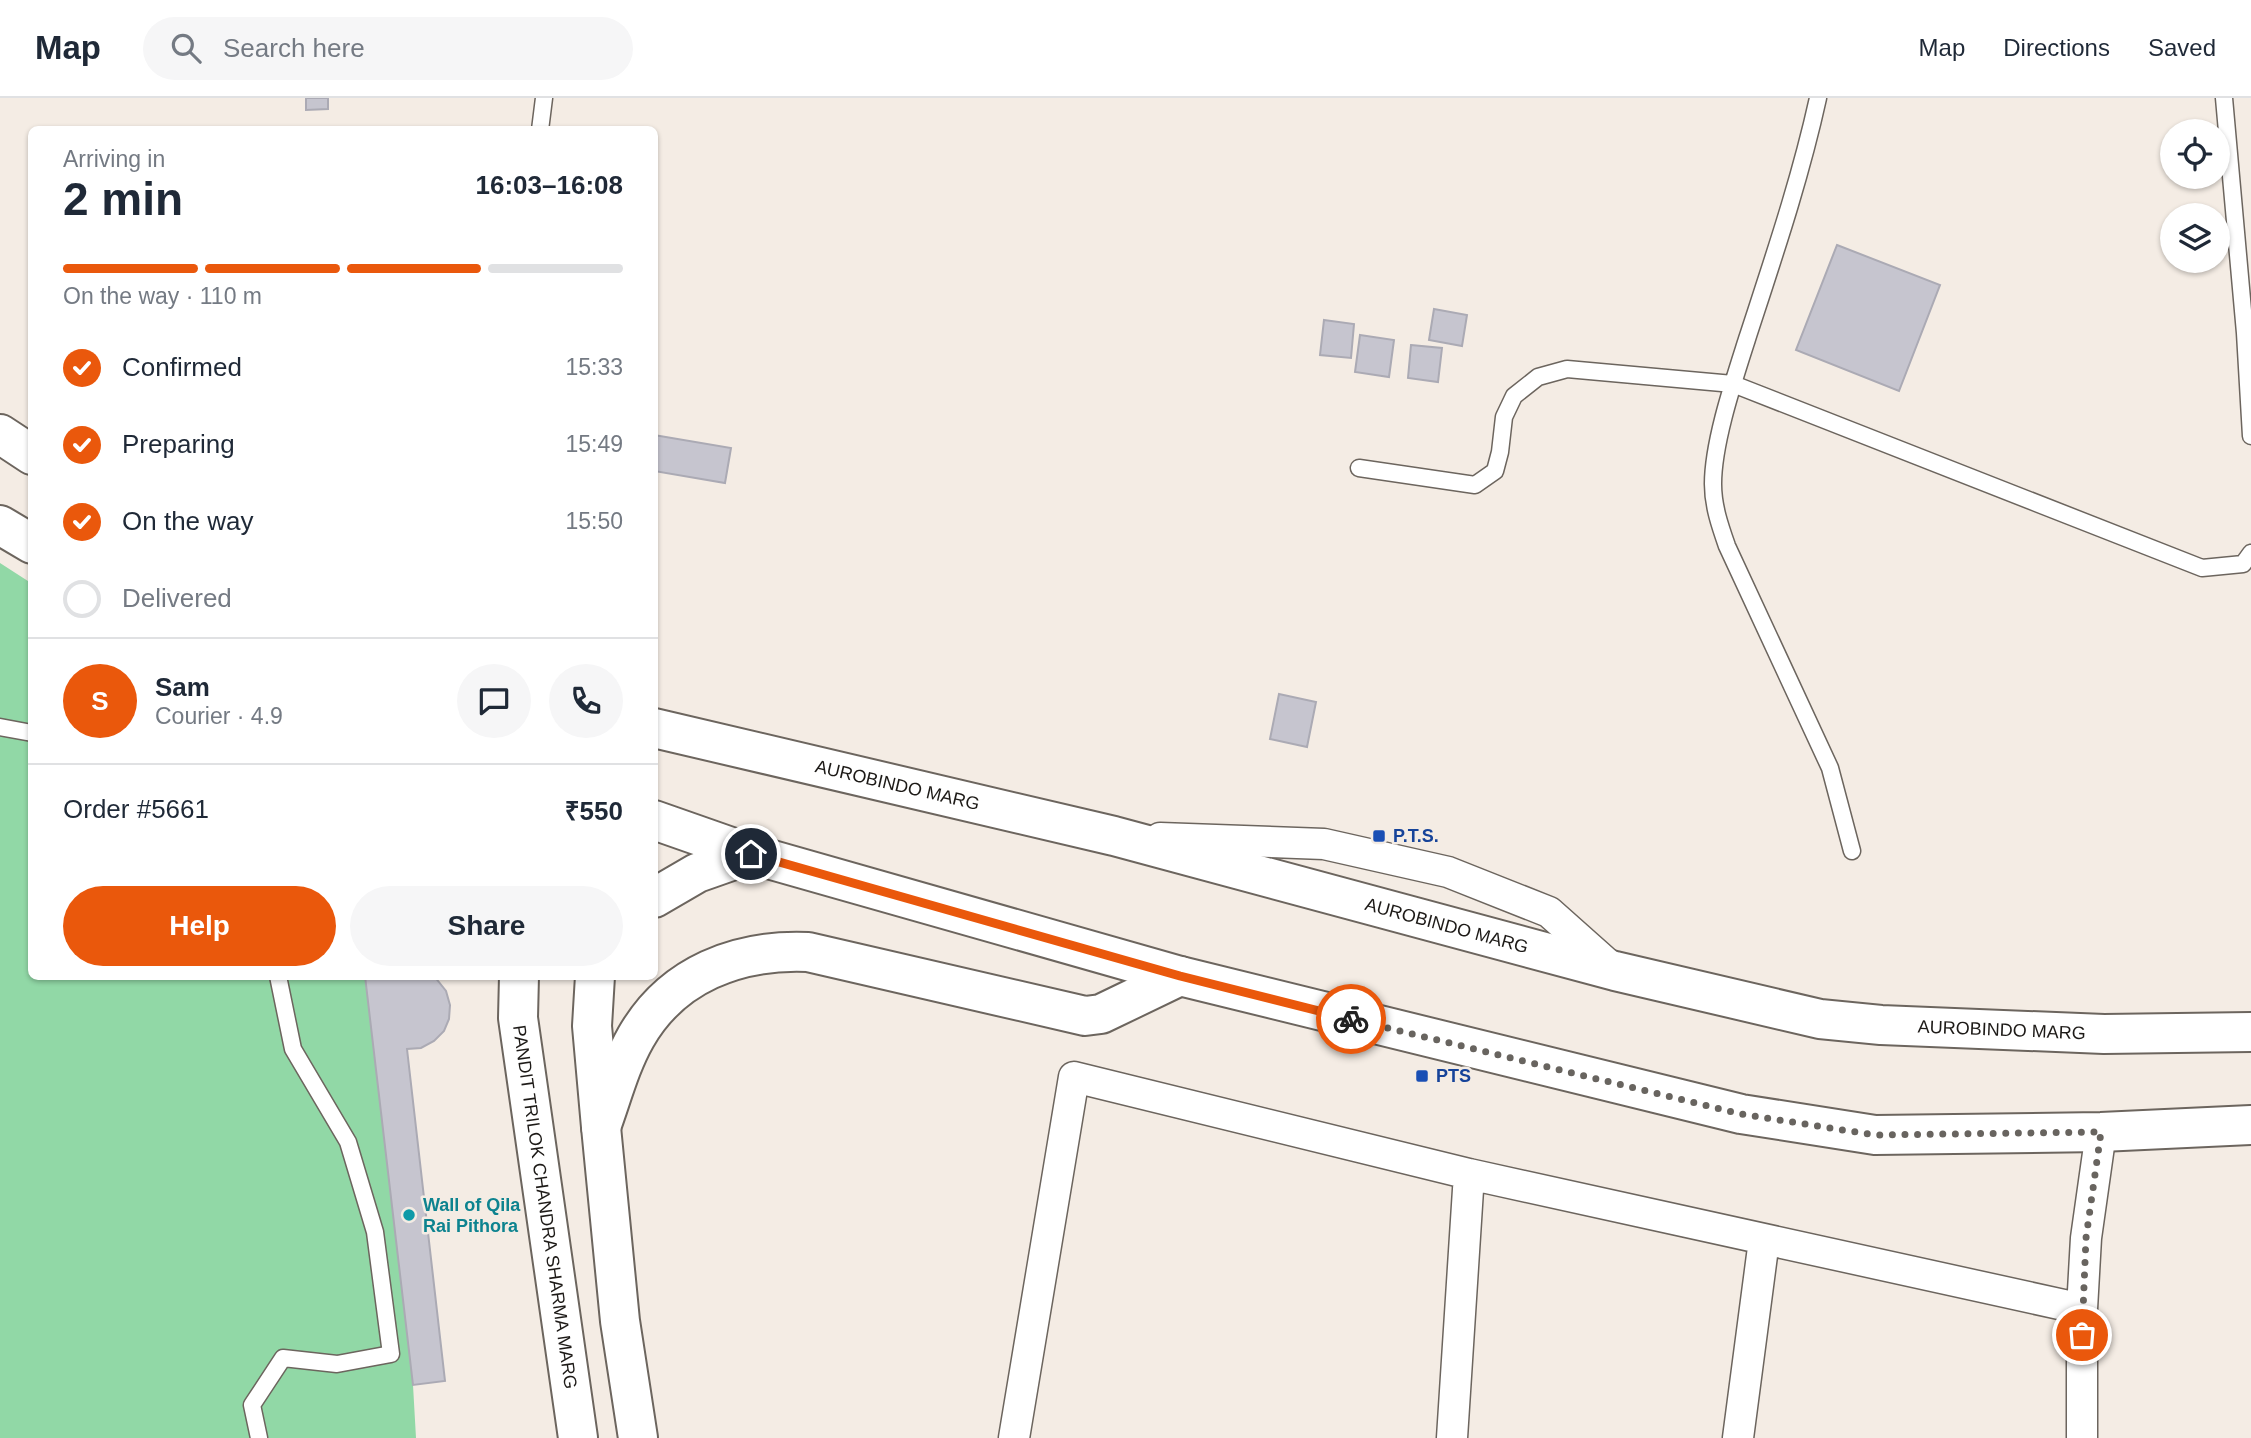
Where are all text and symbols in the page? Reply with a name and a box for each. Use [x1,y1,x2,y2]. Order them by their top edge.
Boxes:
search box [143,17,633,80]
text: Map [35,29,101,66]
icon: search [167,29,205,67]
text: Search here [223,33,365,63]
text: Map [1919,34,1965,61]
text: Directions [2003,34,2110,61]
text: Saved [2148,34,2216,61]
map controls [2160,119,2230,273]
button: locate [2160,119,2230,189]
text: Arriving in [63,146,165,172]
text: 16:03–16:08 [476,170,623,200]
text: 2 min [63,173,183,225]
button: layers [2160,203,2230,273]
text: On the way · 110 m [63,283,262,309]
icon: check [63,349,101,387]
text: Confirmed [122,352,242,382]
text: 15:33 [565,354,623,380]
icon: check [63,426,101,464]
text: Preparing [122,429,235,459]
text: 15:49 [565,431,623,457]
icon: check [63,503,101,541]
text: On the way [122,506,254,536]
text: 15:50 [565,508,623,534]
text: Delivered [122,583,232,613]
button: chat [457,664,531,738]
button: phone [549,664,623,738]
text: Sam [155,672,210,702]
text: S [91,686,109,716]
text: Courier · 4.9 [155,703,283,729]
street label: AUROBINDO MARG [813,756,982,814]
text: Order #5661 [63,794,209,824]
text: ₹550 [565,796,623,826]
pin [721,824,781,884]
place label: P.T.S. [1393,826,1439,846]
marker: P.T.S. [1371,828,1387,844]
icon: home [732,835,770,873]
button: Help [63,886,336,966]
button: Share [350,886,623,966]
street label: AUROBINDO MARG [1363,894,1530,957]
courier [1316,984,1386,1054]
icon: bike [1332,1000,1370,1038]
street label: AUROBINDO MARG [1917,1016,2086,1043]
street label: PANDIT TRILOK CHANDRA SHARMA MARG [509,1024,581,1390]
place label: PTS [1436,1066,1471,1086]
marker: PTS [1414,1068,1430,1084]
place label: Wall of Qila Rai Pithora [423,1195,521,1236]
marker: Wall of Qila Rai Pithora [401,1207,417,1223]
pin [2052,1305,2112,1365]
icon: bag [2063,1316,2101,1354]

